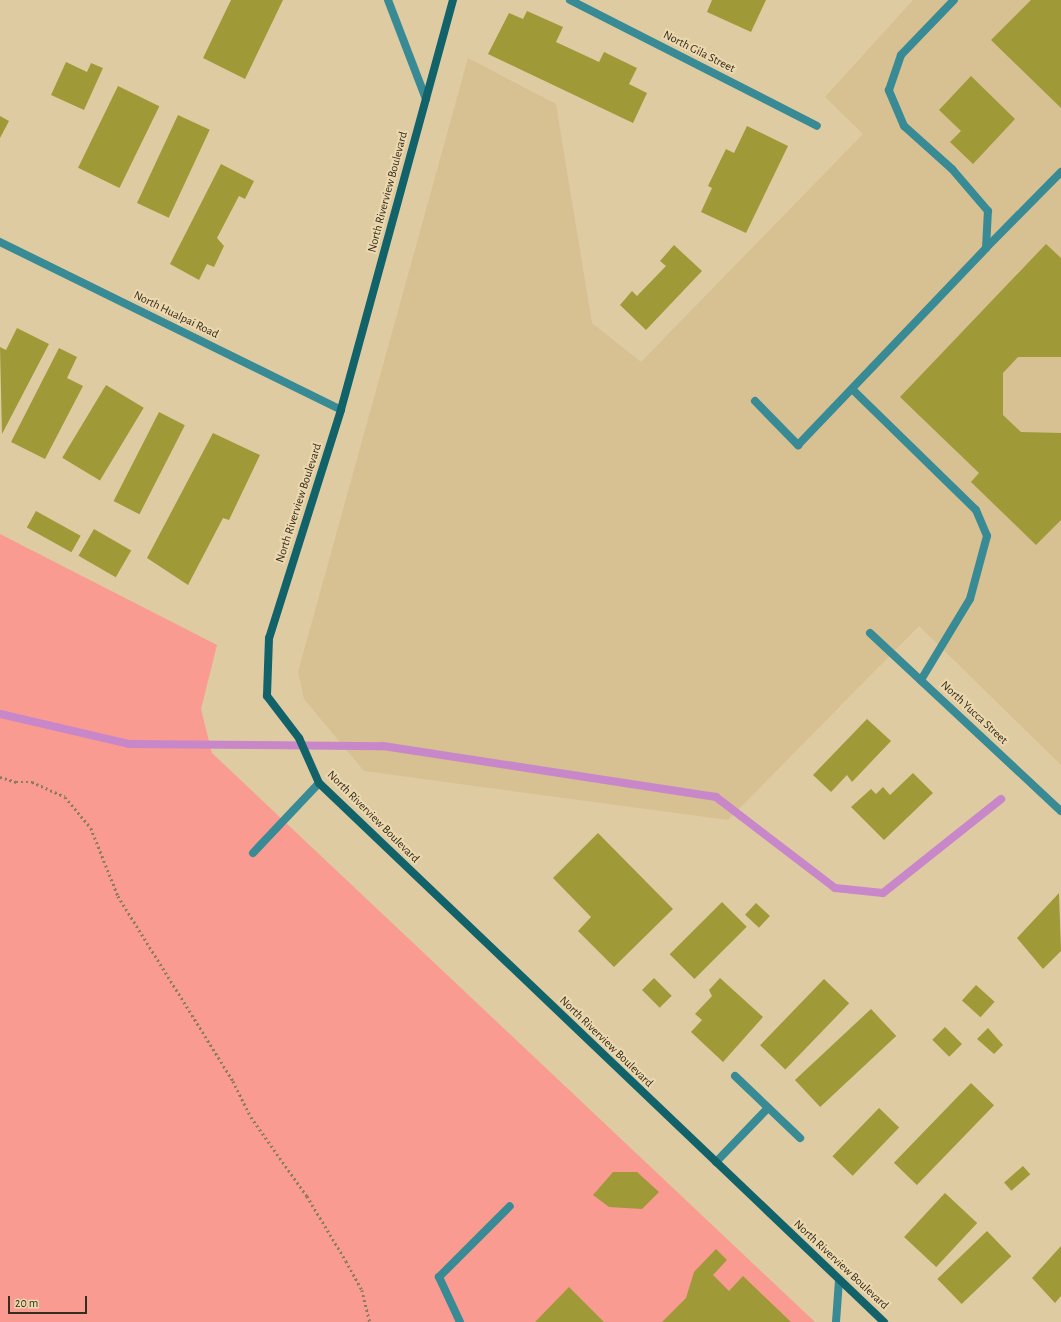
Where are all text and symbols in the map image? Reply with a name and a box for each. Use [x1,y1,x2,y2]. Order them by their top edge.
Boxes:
street label: North Gila Street [661,28,737,76]
street label: North Riverview Boulevard [365,130,411,254]
street label: North Hualpai Road [131,288,221,342]
street label: North Riverview Boulevard [273,442,325,564]
street label: North Yucca Street [938,678,1010,748]
street label: North Riverview Boulevard [324,768,422,866]
street label: North Riverview Boulevard [556,994,656,1090]
street label: North Riverview Boulevard [791,1217,891,1313]
scale bar [10,1288,89,1314]
text: 20 m [15,1297,38,1309]

